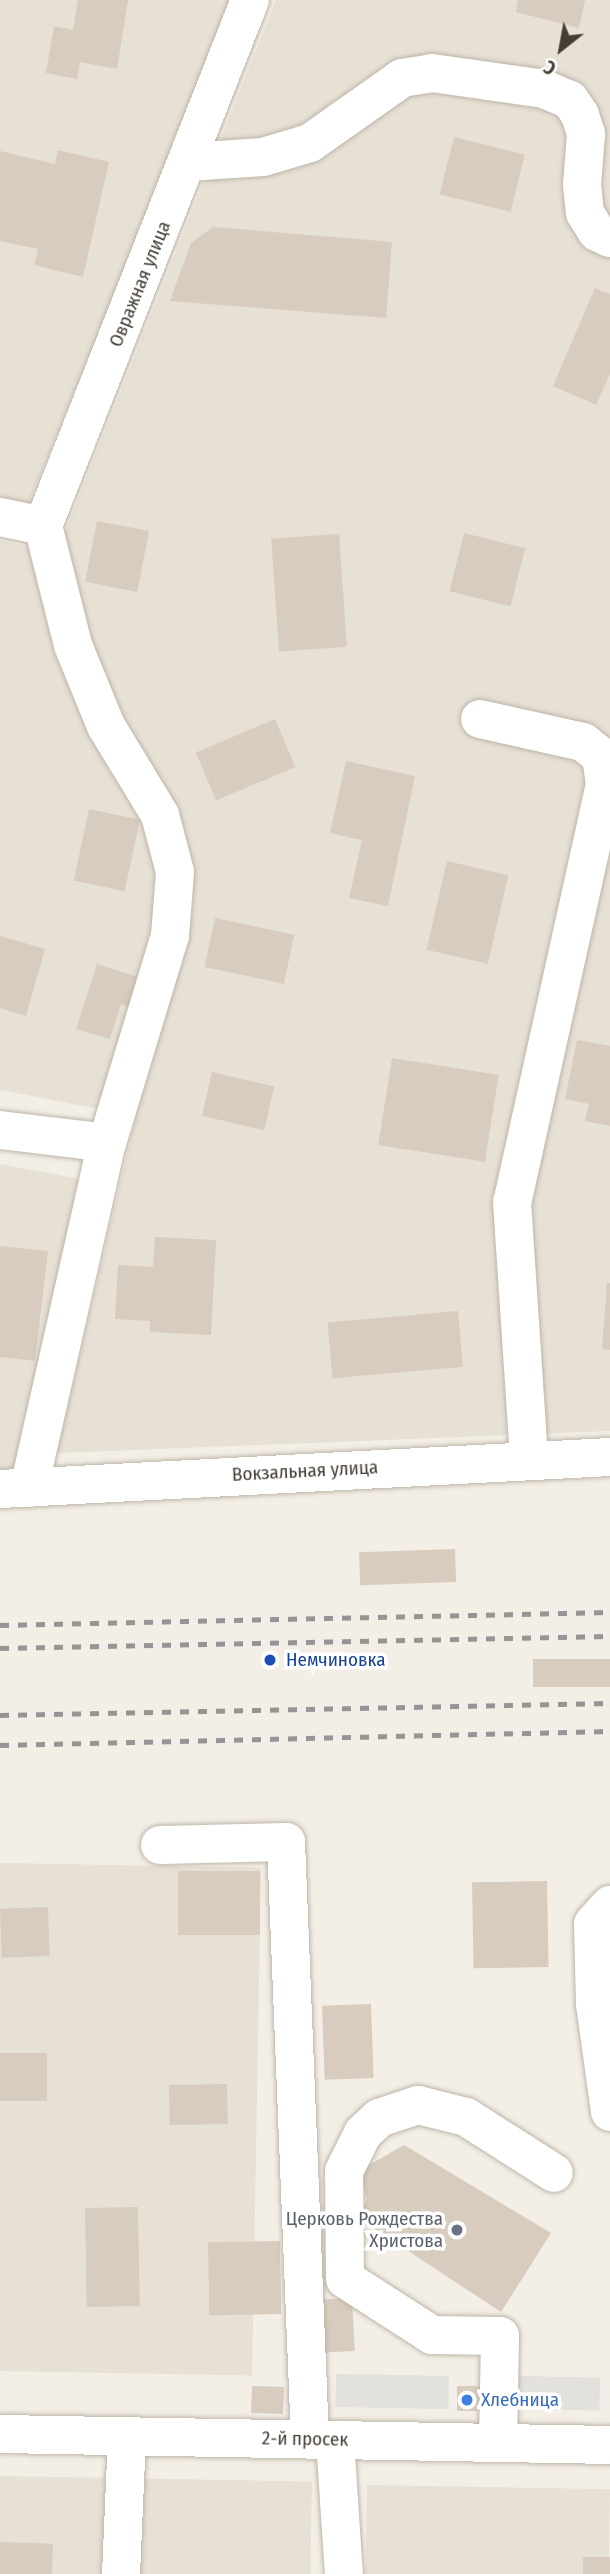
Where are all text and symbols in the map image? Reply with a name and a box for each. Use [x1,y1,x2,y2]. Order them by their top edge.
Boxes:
north arrow [526,14,596,84]
text: С [540,55,560,80]
street label: Овражная улица [104,218,176,350]
street label: Вокзальная улица [231,1456,379,1486]
place label: Немчиновка [286,1649,385,1671]
marker: Немчиновка [260,1650,280,1670]
place label: Церковь Рождества Христова [286,2208,443,2252]
marker: Церковь Рождества Христова [449,2222,465,2238]
place label: Хлебница [481,2389,559,2411]
marker: Хлебница [459,2392,475,2408]
street label: 2-й просек [262,2427,348,2451]

